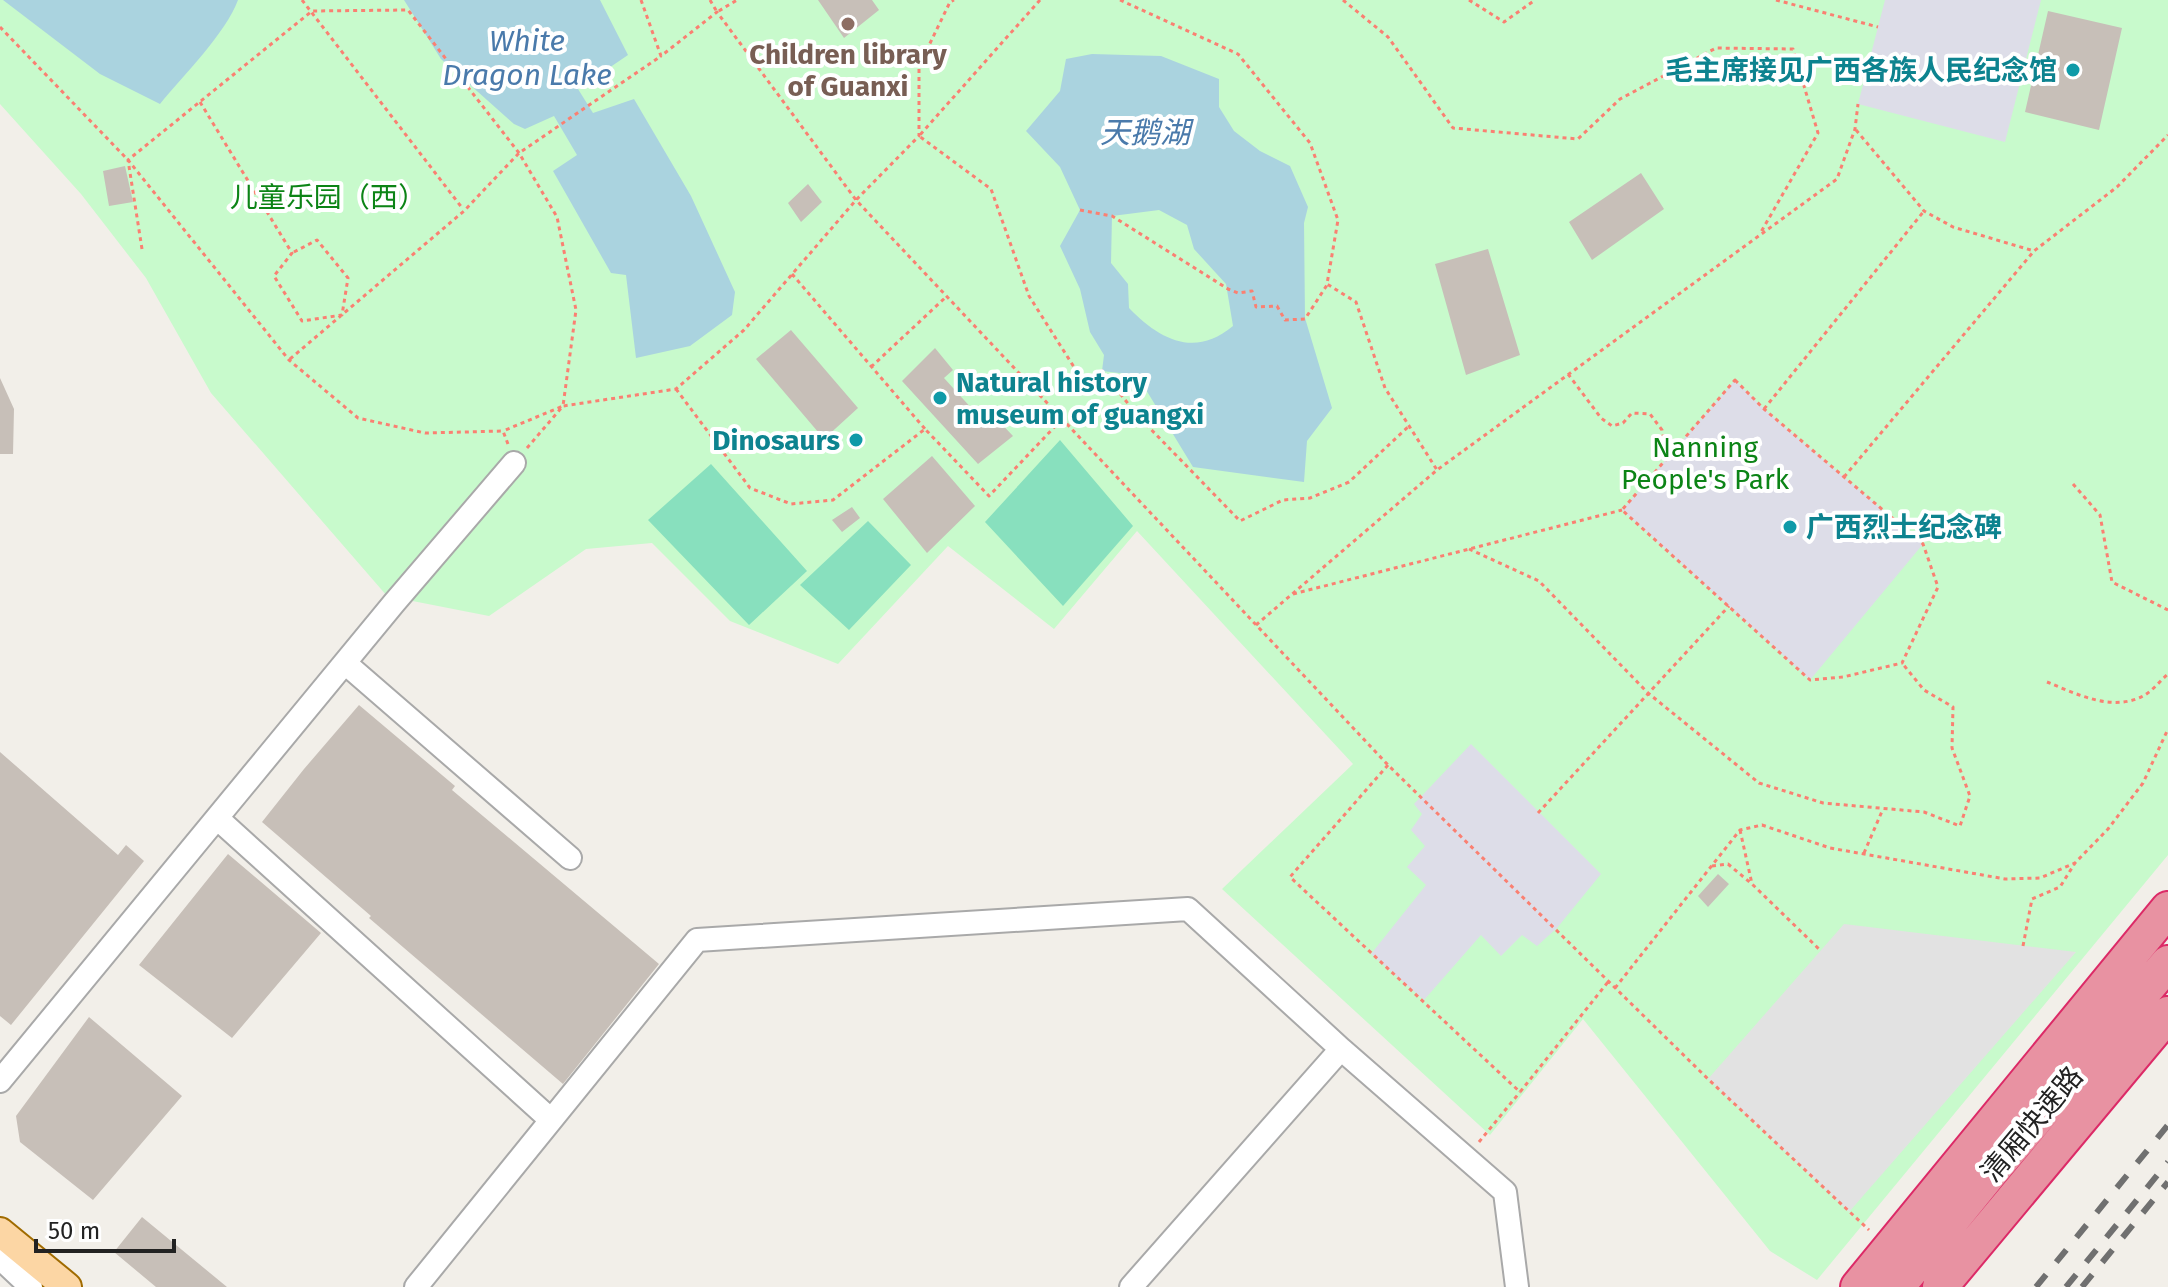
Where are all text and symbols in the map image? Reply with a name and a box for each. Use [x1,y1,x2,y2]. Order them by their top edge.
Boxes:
marker: Children library of Guanxi [839,15,857,33]
water label: White Dragon Lake [442,23,612,93]
place label: Children library of Guanxi [749,38,947,103]
place label: 毛主席接见广西各族人民纪念馆 [1665,54,2057,87]
marker: 毛主席接见广西各族人民纪念馆 [2064,61,2082,79]
water label: 天鹅湖 [1100,115,1194,151]
park label: 儿童乐园（西） [230,181,426,214]
place label: Natural history museum of guangxi [956,366,1204,431]
marker: Natural history museum of guangxi [931,389,949,407]
place label: Dinosaurs [712,424,840,457]
marker: Dinosaurs [847,431,865,449]
park label: Nanning People's Park [1621,431,1790,496]
place label: 广西烈士纪念碑 [1806,511,2002,544]
marker: 广西烈士纪念碑 [1781,518,1799,536]
street label: 清厢快速路 [1974,1060,2090,1188]
scale bar [36,1203,174,1253]
text: 50 m [48,1217,100,1245]

